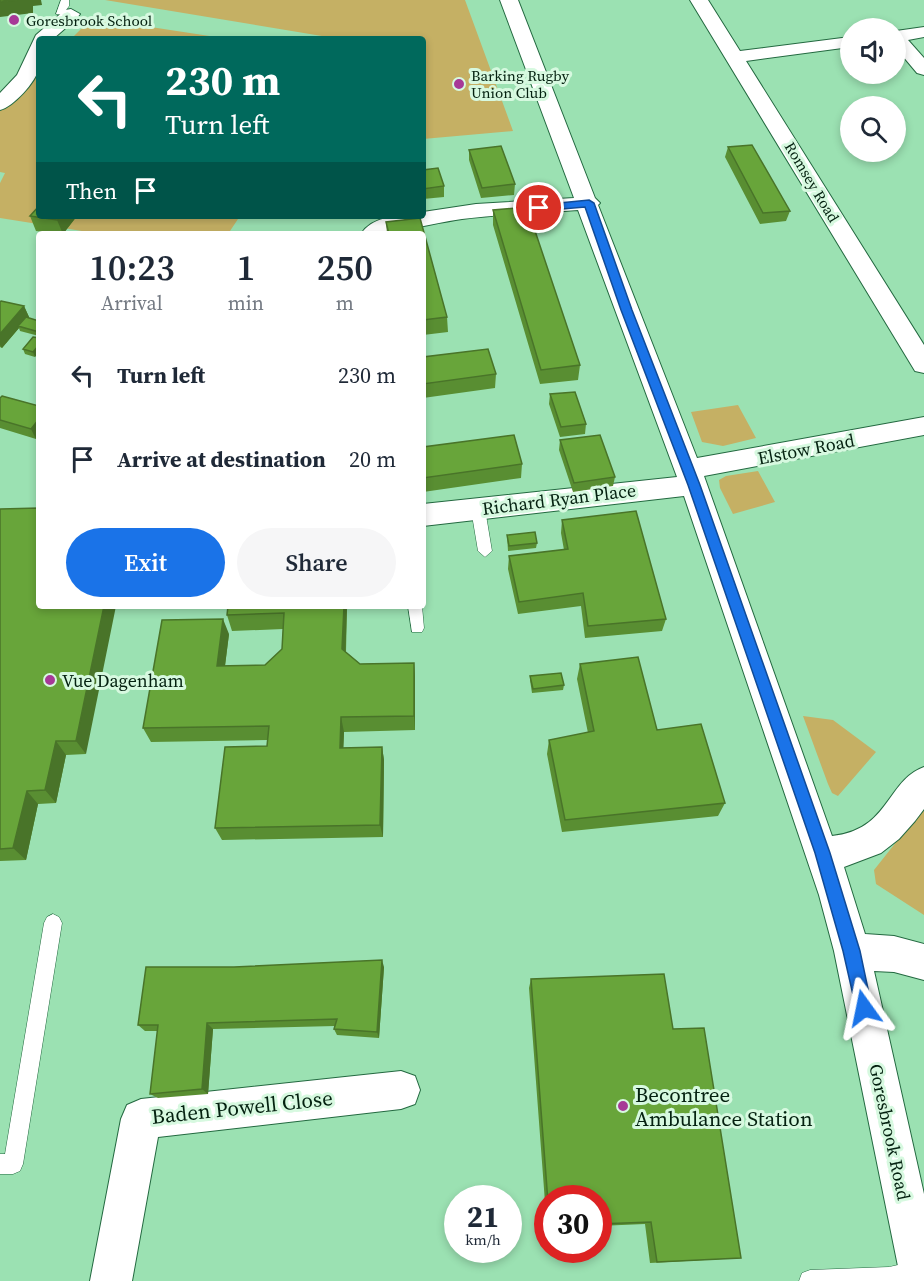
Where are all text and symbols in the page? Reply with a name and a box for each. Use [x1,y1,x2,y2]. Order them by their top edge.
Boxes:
place label: Goresbrook School [26,10,153,31]
marker: Goresbrook School [7,13,21,27]
map controls [840,18,906,162]
button: sound [840,18,906,84]
text: 230 m [165,51,280,109]
icon: left [66,60,144,138]
place label: Barking Rugby Union Club [471,65,570,103]
marker: Barking Rugby Union Club [452,77,466,91]
button: search [840,96,906,162]
text: Turn left [165,106,269,143]
street label: Romsey Road [780,138,845,227]
icon: arrive [129,174,162,207]
text: Then [66,176,117,206]
pin [513,182,564,233]
icon: arrive [522,191,555,224]
text: 10:23 [89,243,175,292]
text: 1 [236,243,255,292]
text: 250 [317,243,373,292]
text: Arrival [101,289,163,317]
text: min [228,289,264,317]
text: m [336,289,354,317]
icon: left [66,359,99,392]
text: Turn left [117,360,205,390]
text: 230 m [338,360,396,390]
street label: Elstow Road [755,427,857,471]
icon: arrive [66,443,99,476]
text: Arrive at destination [117,444,326,474]
text: 20 m [349,444,396,474]
street label: Richard Ryan Place [481,477,637,521]
button: Exit [66,528,225,597]
button: Share [237,528,396,597]
place label: Vue Dagenham [62,668,184,693]
marker: Vue Dagenham [43,673,57,687]
position arrow [832,976,896,1040]
street label: Goresbrook Road [863,1062,917,1202]
place label: Becontree Ambulance Station [635,1080,813,1133]
street label: Baden Powell Close [150,1083,334,1131]
marker: Becontree Ambulance Station [616,1099,630,1113]
speed limit sign: 30 [534,1185,612,1263]
text: 21 [467,1196,499,1237]
text: km/h [465,1229,501,1250]

